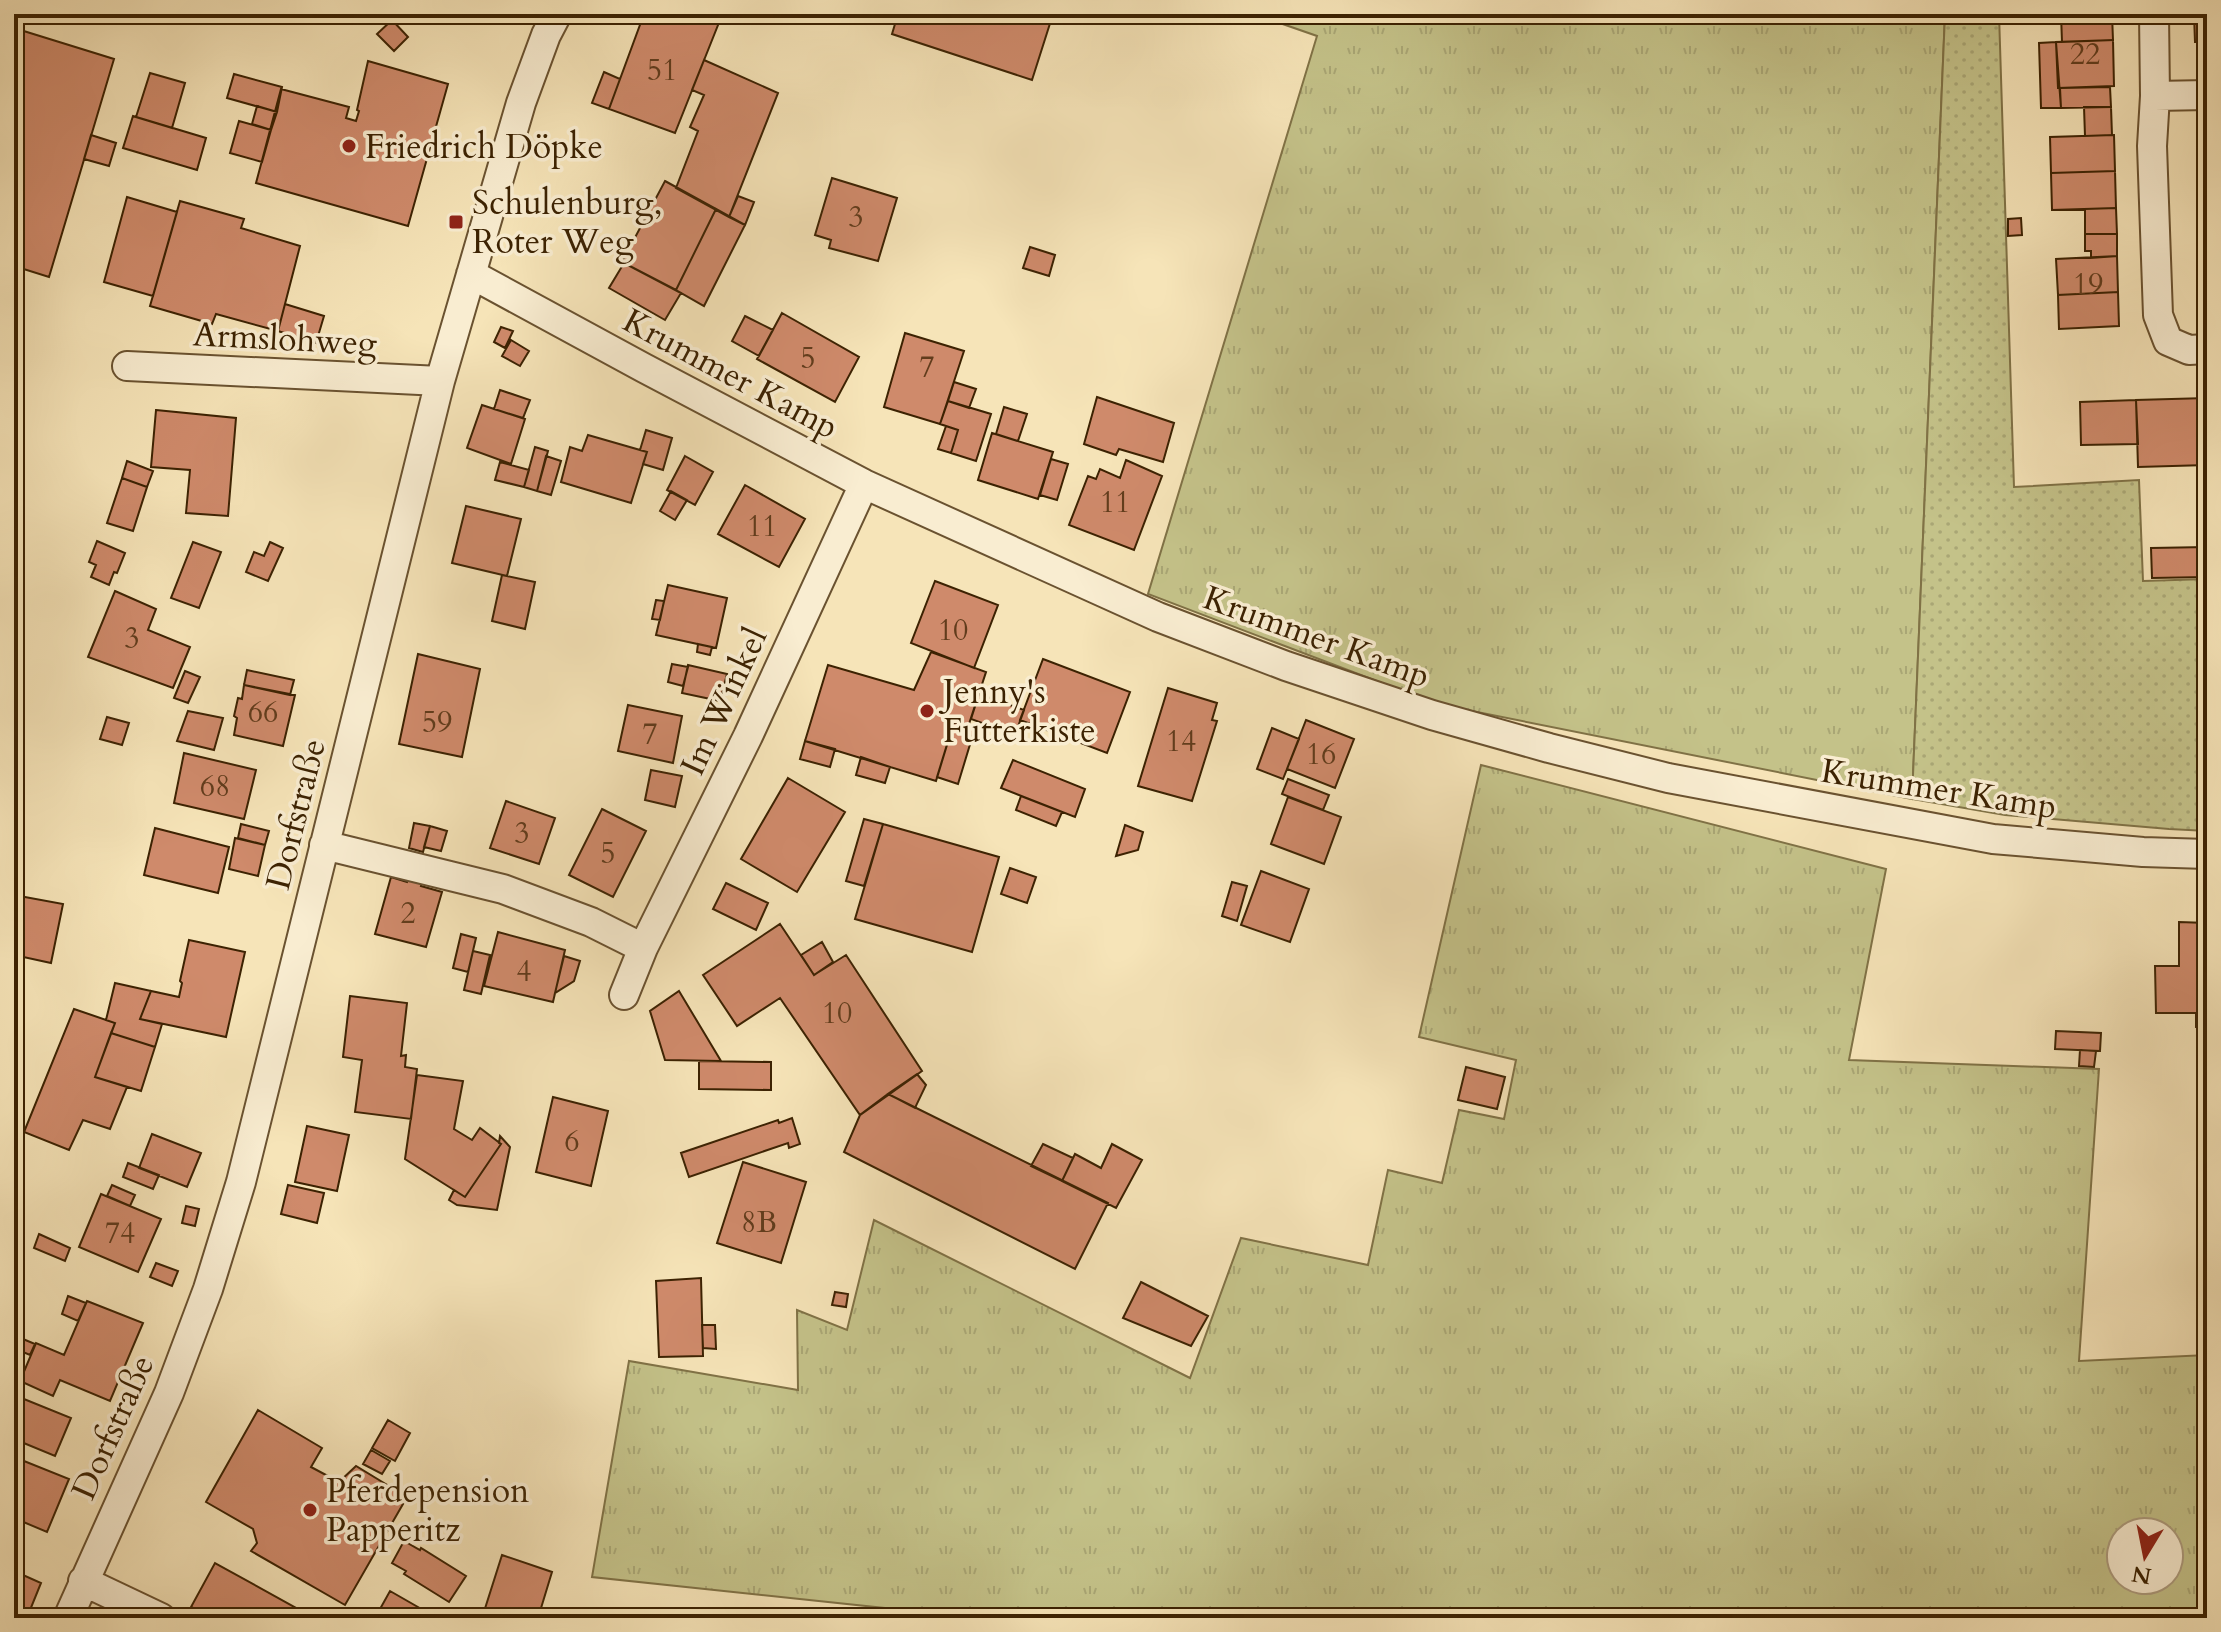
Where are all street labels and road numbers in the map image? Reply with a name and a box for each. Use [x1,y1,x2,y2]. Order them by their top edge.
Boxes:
street label: Krummer Kamp [615,298,846,450]
street label: Armslohweg [192,311,378,367]
street label: Krummer Kamp [1197,575,1436,699]
street label: Im Winkel [670,620,778,783]
street label: Dorfstraße [255,734,337,894]
street label: Krummer Kamp [1818,748,2060,830]
street label: Dorfstraße [61,1348,165,1507]

